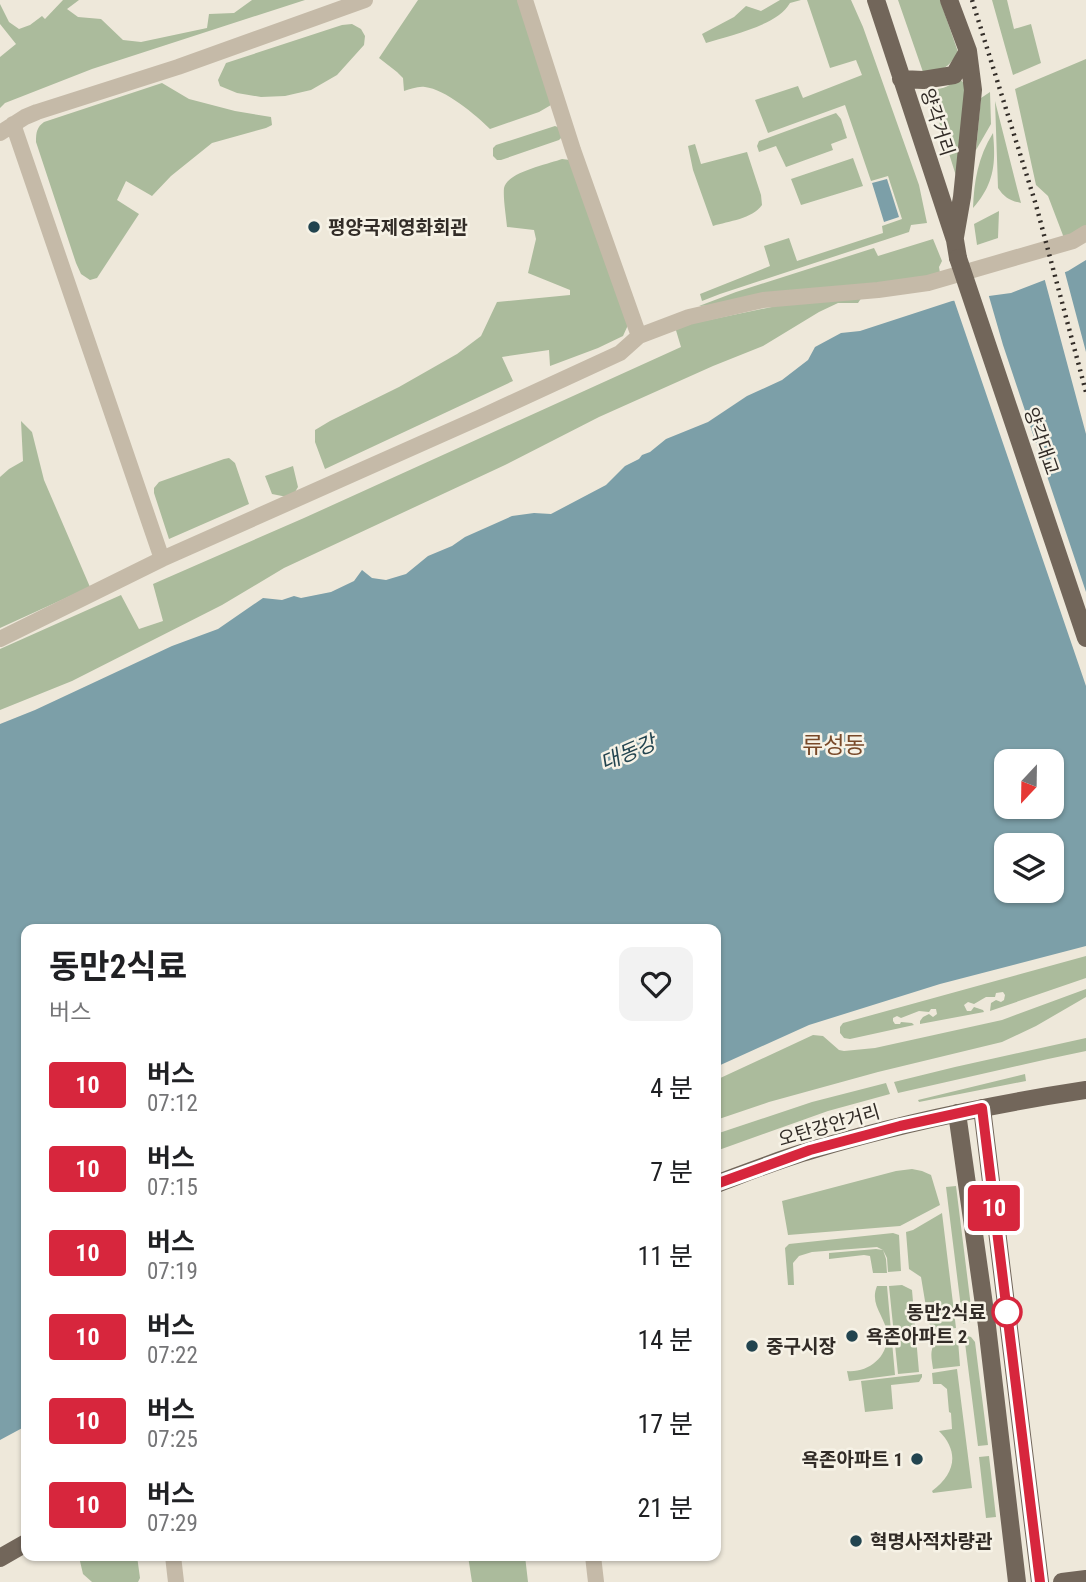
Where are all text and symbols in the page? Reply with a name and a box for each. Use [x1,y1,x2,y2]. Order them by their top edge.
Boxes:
street label: 양각거리 [916,85,959,159]
place label: 평양국제영화회관 [328,216,468,239]
marker: 평양국제영화회관 [306,219,322,235]
street label: 양각대교 [1019,404,1064,478]
water label: 대동강 [597,730,662,775]
district label: 류성동 [802,732,866,759]
north arrow [994,749,1064,819]
map controls [994,749,1064,903]
button: layers [994,833,1064,903]
text: 동만2식료 [49,947,187,986]
button: heart [619,947,693,1021]
text: 버스 [49,999,91,1026]
text: 버스 [147,1059,195,1089]
text: 10 [75,1071,100,1099]
text: 4 분 [650,1073,693,1103]
text: 07:12 [147,1090,198,1117]
street label: 오탄강안거리 [776,1100,883,1151]
text: 버스 [147,1143,195,1173]
text: 10 [75,1155,100,1183]
text: 7 분 [650,1157,693,1187]
text: 07:15 [147,1174,198,1201]
line badge: 10 [962,1185,1026,1231]
text: 10 [982,1194,1006,1222]
text: 버스 [147,1227,195,1257]
text: 10 [75,1239,100,1267]
text: 11 분 [637,1241,693,1271]
text: 07:19 [147,1258,198,1285]
marker: 동만2식료 [992,1297,1022,1327]
place label: 동만2식료 [906,1301,986,1324]
text: 버스 [147,1311,195,1341]
text: 10 [75,1323,100,1351]
text: 14 분 [637,1325,693,1355]
place label: 욕존아파트 2 [866,1325,967,1348]
marker: 욕존아파트 2 [844,1328,860,1344]
place label: 중구시장 [766,1335,836,1358]
marker: 중구시장 [744,1338,760,1354]
text: 07:22 [147,1342,198,1369]
text: 버스 [147,1395,195,1425]
text: 10 [75,1407,100,1435]
text: 17 분 [637,1409,693,1439]
text: 07:25 [147,1426,198,1453]
place label: 욕존아파트 1 [802,1448,903,1471]
marker: 욕존아파트 1 [909,1451,925,1467]
text: 버스 [147,1479,195,1509]
text: 10 [75,1491,100,1519]
text: 21 분 [637,1493,693,1523]
text: 07:29 [147,1510,198,1537]
place label: 혁명사적차량관 [870,1530,993,1553]
marker: 혁명사적차량관 [848,1533,864,1549]

